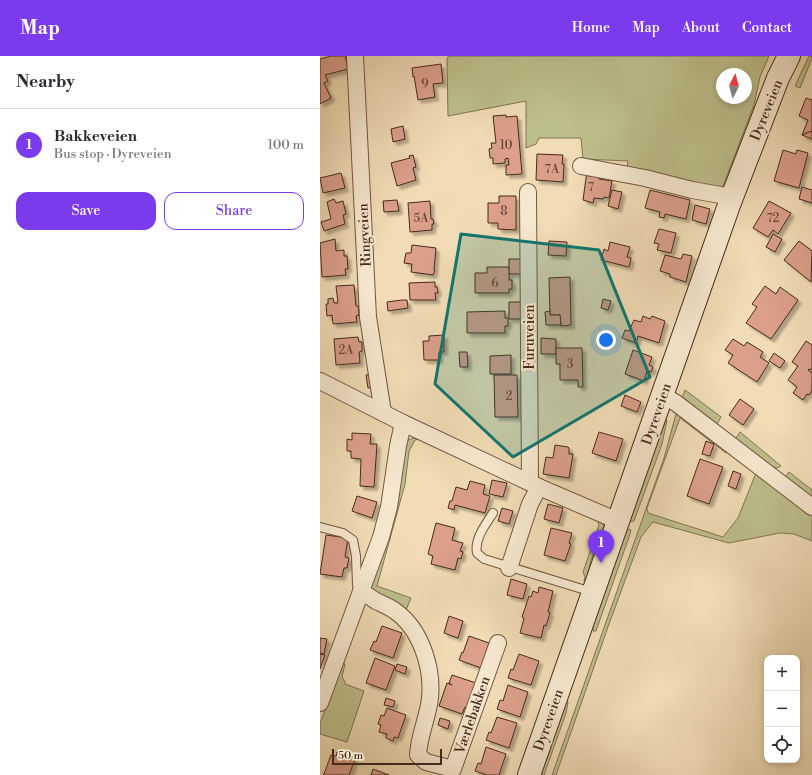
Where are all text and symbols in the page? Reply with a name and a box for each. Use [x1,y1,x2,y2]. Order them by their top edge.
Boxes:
text: Map [20,16,60,40]
text: Home [572,19,610,37]
text: Map [632,19,660,37]
text: About [682,19,720,37]
text: Contact [742,19,792,37]
north arrow [716,68,752,104]
text: Nearby [16,71,75,93]
house number: 9 [421,77,429,92]
street label: Dyreveien [747,77,788,144]
text: Bakkeveien [54,127,137,146]
text: 1 [26,137,32,153]
text: 100 m [268,137,304,153]
house number: 10 [500,138,512,153]
text: Bus stop · Dyreveien [54,146,171,162]
house number: 7A [545,162,560,177]
house number: 7 [588,180,594,195]
button: Save [16,192,156,230]
button: Share [164,192,304,230]
street label: Ringveien [354,202,376,267]
house number: 8 [500,204,508,219]
house number: 5A [414,211,429,226]
house number: 72 [767,211,780,226]
house number: 6 [491,276,499,291]
street label: Furuveien [521,304,539,370]
your location [596,330,616,350]
house number: 2A [338,343,354,358]
house number: 3 [567,357,574,372]
street label: Dyreveien [638,380,676,448]
house number: 2 [506,389,513,404]
pin: 1 [588,530,614,563]
map controls [764,655,800,763]
button: + [764,655,800,691]
street label: Værlebakken [451,673,495,758]
street label: Dyreveien [530,686,568,754]
button: − [764,691,800,727]
button: locate [764,727,800,763]
scale bar [332,747,442,766]
text: 50 m [338,749,363,763]

